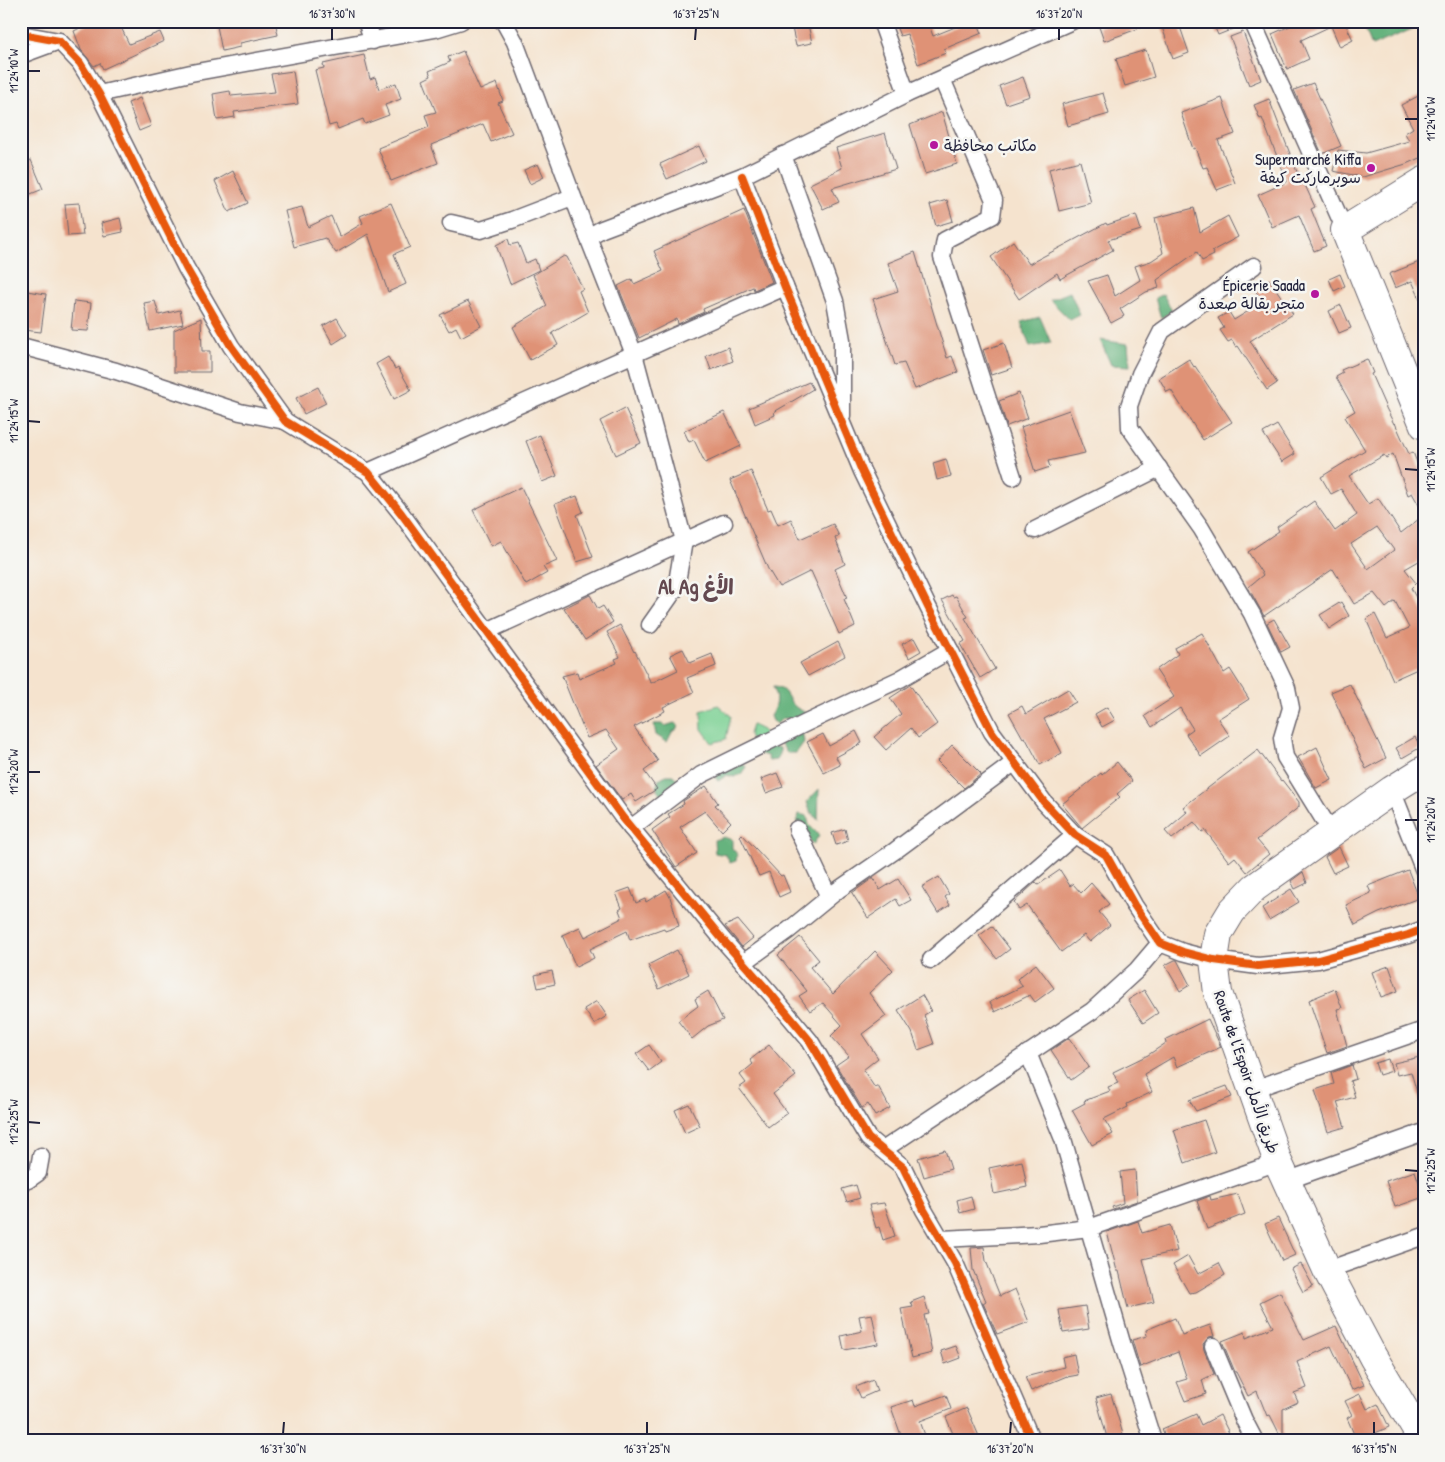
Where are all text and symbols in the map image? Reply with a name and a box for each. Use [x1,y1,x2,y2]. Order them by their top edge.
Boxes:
text: 16°37'30"N [309,5,355,22]
text: 16°37'25"N [673,5,719,22]
text: 16°37'20"N [1036,5,1082,22]
text: 11°24'10"W [5,48,22,93]
text: 11°24'10"W [1422,96,1439,141]
place label: مكاتب محافظة [944,134,1037,156]
marker: مكاتب محافظة [928,139,940,151]
place label: Supermarché Kiffa سوبرماركت كيفة [1255,148,1361,188]
marker: Supermarché Kiffa سوبرماركت كيفة [1365,162,1377,174]
place label: Épicerie Saada متجر بقالة صعدة [1199,274,1305,314]
marker: Épicerie Saada متجر بقالة صعدة [1309,288,1321,300]
text: 11°24'15"W [5,398,22,443]
text: 11°24'15"W [1422,447,1439,492]
district label: Al Ag الأغ [658,572,734,602]
text: 11°24'20"W [5,749,22,795]
text: 11°24'20"W [1422,797,1439,843]
street label: Route de l’Espoir طريق الأمل [1209,988,1285,1156]
text: 11°24'25"W [5,1099,22,1145]
text: 11°24'25"W [1422,1148,1439,1194]
text: 16°37'30"N [260,1440,306,1457]
text: 16°37'25"N [624,1440,670,1457]
text: 16°37'20"N [987,1440,1033,1457]
text: 16°37'15"N [1352,1440,1396,1457]

